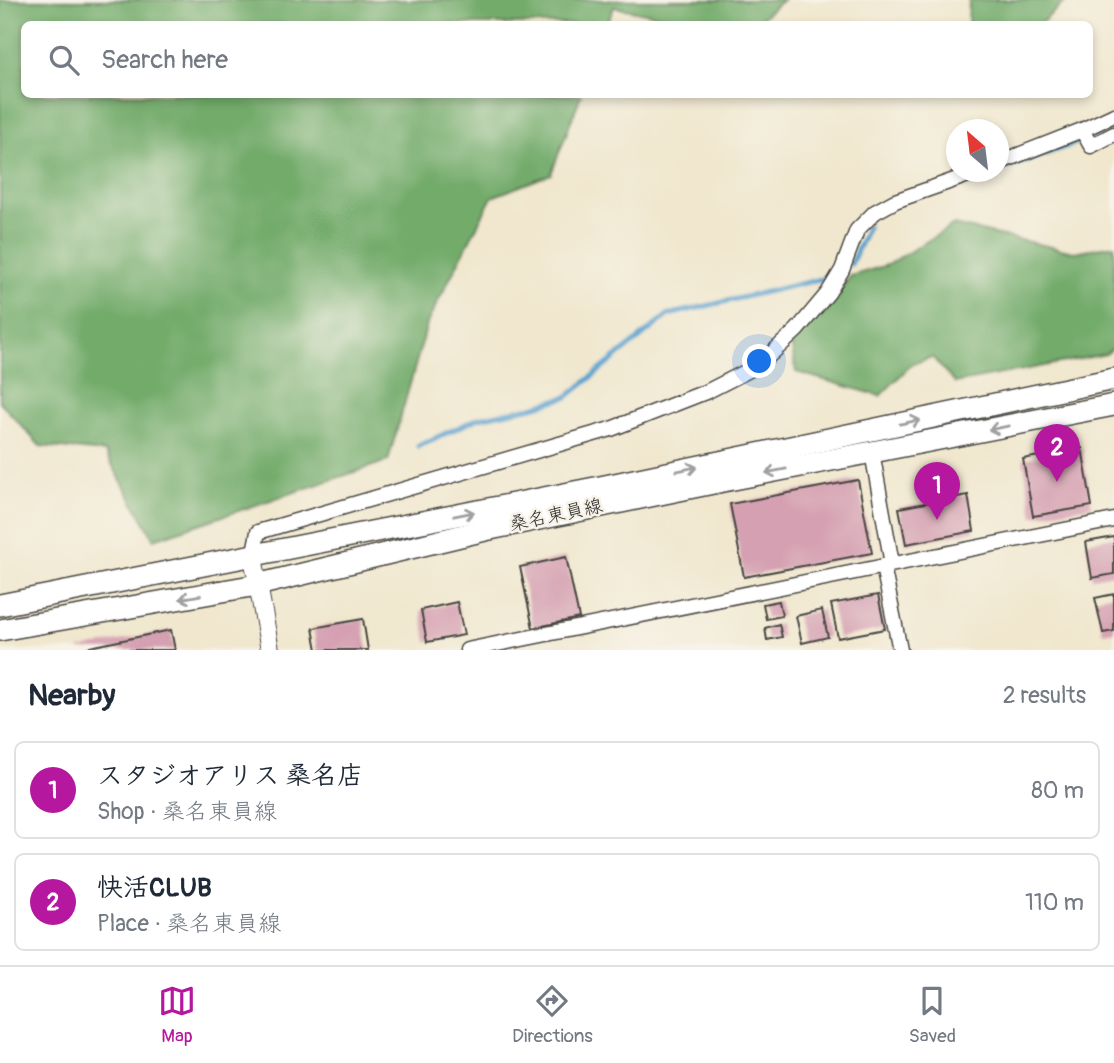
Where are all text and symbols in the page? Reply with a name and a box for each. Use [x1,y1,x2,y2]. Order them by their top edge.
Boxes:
search box [21,21,1093,98]
icon: search [45,41,83,79]
text: Search here [101,44,228,76]
north arrow [946,119,1009,182]
your location [742,344,776,378]
one-way arrow [898,415,921,429]
one-way arrow [988,421,1011,435]
pin: 2 [1034,424,1080,482]
one-way arrow [675,461,698,475]
pin: 1 [914,462,960,520]
one-way arrow [765,464,788,478]
street label: 桑名東員線 [507,493,605,537]
one-way arrow [452,507,475,521]
one-way arrow [179,590,202,604]
text: Nearby [28,677,115,714]
text: 2 results [1003,681,1086,710]
text: スタジオアリス 桑名店 [97,760,363,792]
text: 1 [49,776,58,805]
text: 80 m [1031,776,1084,805]
text: Shop · 桑名東員線 [97,797,277,826]
text: 快活CLUB [97,872,212,904]
text: 2 [47,888,59,917]
text: 110 m [1025,888,1084,917]
text: Place · 桑名東員線 [97,909,281,938]
tab: Map [158,982,196,1048]
tab: Directions [512,982,593,1048]
tab: Saved [909,982,956,1048]

